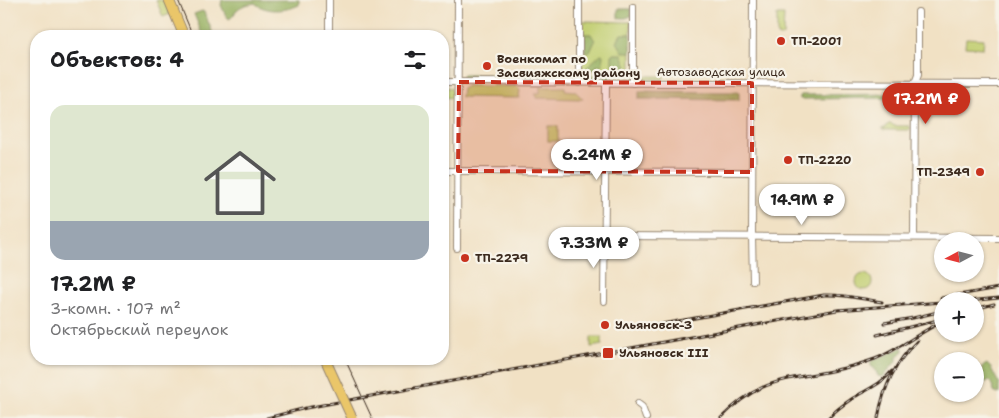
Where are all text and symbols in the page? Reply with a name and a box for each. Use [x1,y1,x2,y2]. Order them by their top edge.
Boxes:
place label: ТП-2001 [791,33,842,49]
marker: ТП-2001 [775,35,787,47]
text: Объектов: 4 [50,46,184,74]
icon: filters [401,46,429,74]
place label: Военкомат по Засвияжскому району [497,51,640,81]
marker: Военкомат по Засвияжскому району [481,60,493,72]
street label: Автозаводская улица [657,64,786,80]
pin: 17.2M ₽ [880,82,972,125]
text: 17.2M ₽ [893,88,959,109]
icon: home [195,138,285,228]
pin: 6.24M ₽ [551,138,643,181]
text: 6.24M ₽ [562,144,632,165]
place label: ТП-2220 [798,152,851,168]
marker: ТП-2220 [782,154,794,166]
place label: ТП-2349 [917,164,970,180]
marker: ТП-2349 [974,166,986,178]
pin: 14.9M ₽ [756,184,848,226]
text: 14.9M ₽ [770,189,834,210]
pin: 7.33M ₽ [548,226,640,269]
text: 7.33M ₽ [559,232,629,253]
north arrow [934,232,984,282]
map controls [934,232,984,402]
place label: ТП-2279 [475,250,528,266]
marker: ТП-2279 [459,252,471,264]
text: 17.2M ₽ [50,270,136,298]
button: + [934,292,984,342]
text: 3-комн. · 107 m² [50,298,181,319]
place label: Ульяновск-3 [615,317,692,333]
text: Октябрьский переулок [50,319,228,340]
marker: Ульяновск-3 [599,319,611,331]
place label: Ульяновск III [619,345,709,361]
marker: Ульяновск III [601,346,615,360]
button: − [934,352,984,402]

